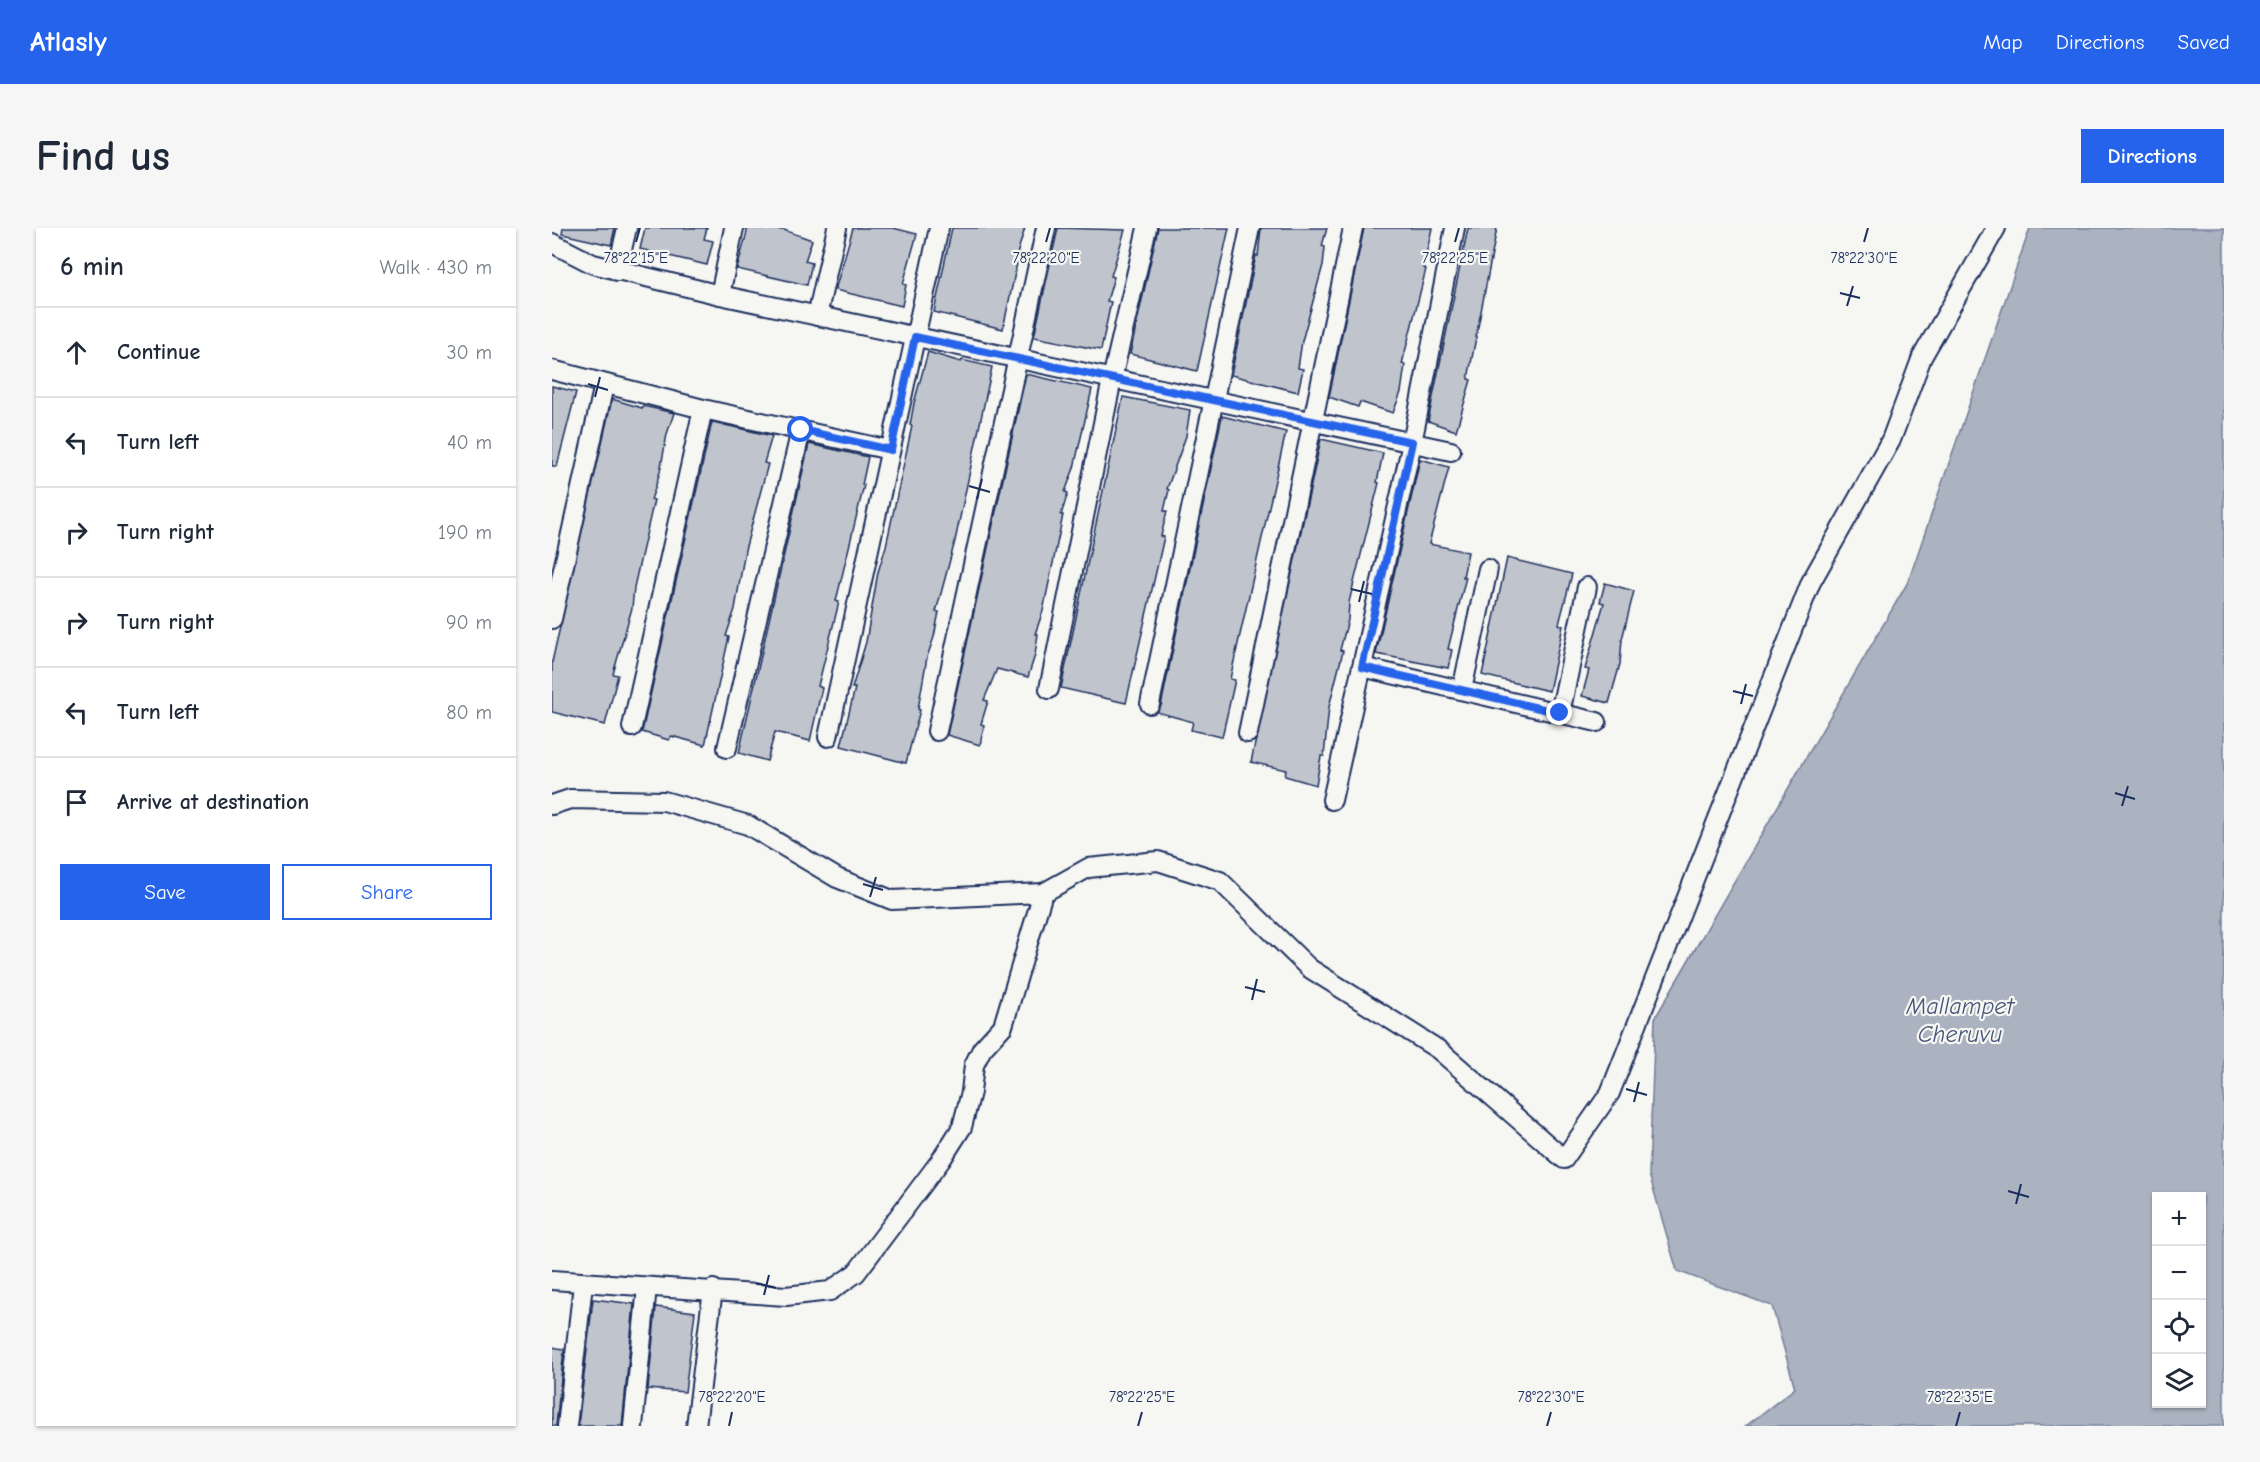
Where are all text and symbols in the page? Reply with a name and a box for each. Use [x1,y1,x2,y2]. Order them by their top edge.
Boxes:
text: Atlasly [30,26,107,58]
text: Map [1983,30,2023,54]
text: Directions [2056,30,2145,54]
text: Saved [2178,30,2230,54]
button: Directions [2081,129,2224,183]
text: Find us [36,132,170,181]
text: 78°22'15"E [604,249,668,267]
text: 78°22'20"E [1012,249,1080,267]
text: 78°22'25"E [1422,249,1488,267]
text: 78°22'30"E [1831,249,1897,267]
text: 6 min [60,252,124,282]
text: Walk · 430 m [380,256,492,279]
icon: ahead [60,336,93,369]
text: Continue [117,339,200,365]
text: 30 m [446,341,492,364]
route start [787,416,813,442]
icon: left [60,426,93,459]
text: Turn left [117,429,199,455]
text: 40 m [447,431,492,454]
icon: right [60,516,93,549]
text: Turn right [117,519,214,545]
text: 190 m [438,521,492,544]
icon: right [60,606,93,639]
text: Turn right [117,609,214,635]
text: 90 m [446,611,492,634]
icon: left [60,696,93,729]
text: Turn left [117,699,199,725]
route end [1546,699,1572,725]
text: 80 m [446,701,492,724]
icon: arrive [60,786,93,819]
text: Arrive at destination [117,789,309,815]
button: Save [60,864,270,920]
button: Share [282,864,492,920]
water label: Mallampet Cheruvu [1905,992,2015,1048]
map controls [2152,1192,2206,1408]
button: + [2152,1192,2206,1246]
button: − [2152,1246,2206,1300]
button: locate [2152,1300,2206,1354]
button: layers [2152,1354,2206,1408]
text: 78°22'20"E [698,1388,766,1406]
text: 78°22'25"E [1109,1388,1175,1406]
text: 78°22'30"E [1518,1388,1584,1406]
text: 78°22'35"E [1927,1388,1993,1406]

